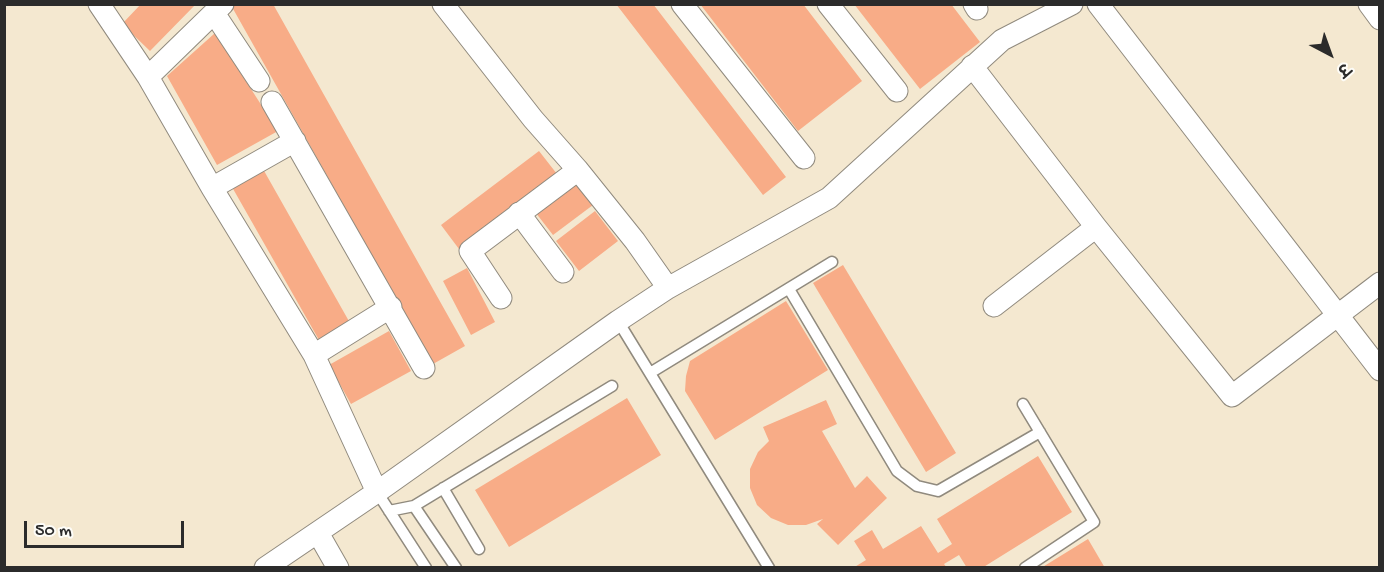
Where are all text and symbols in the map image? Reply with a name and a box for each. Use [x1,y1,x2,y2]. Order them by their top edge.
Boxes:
north arrow [1300,24,1360,84]
text: उ [1332,57,1352,79]
scale bar [27,509,188,547]
text: 50 m [35,521,72,542]

